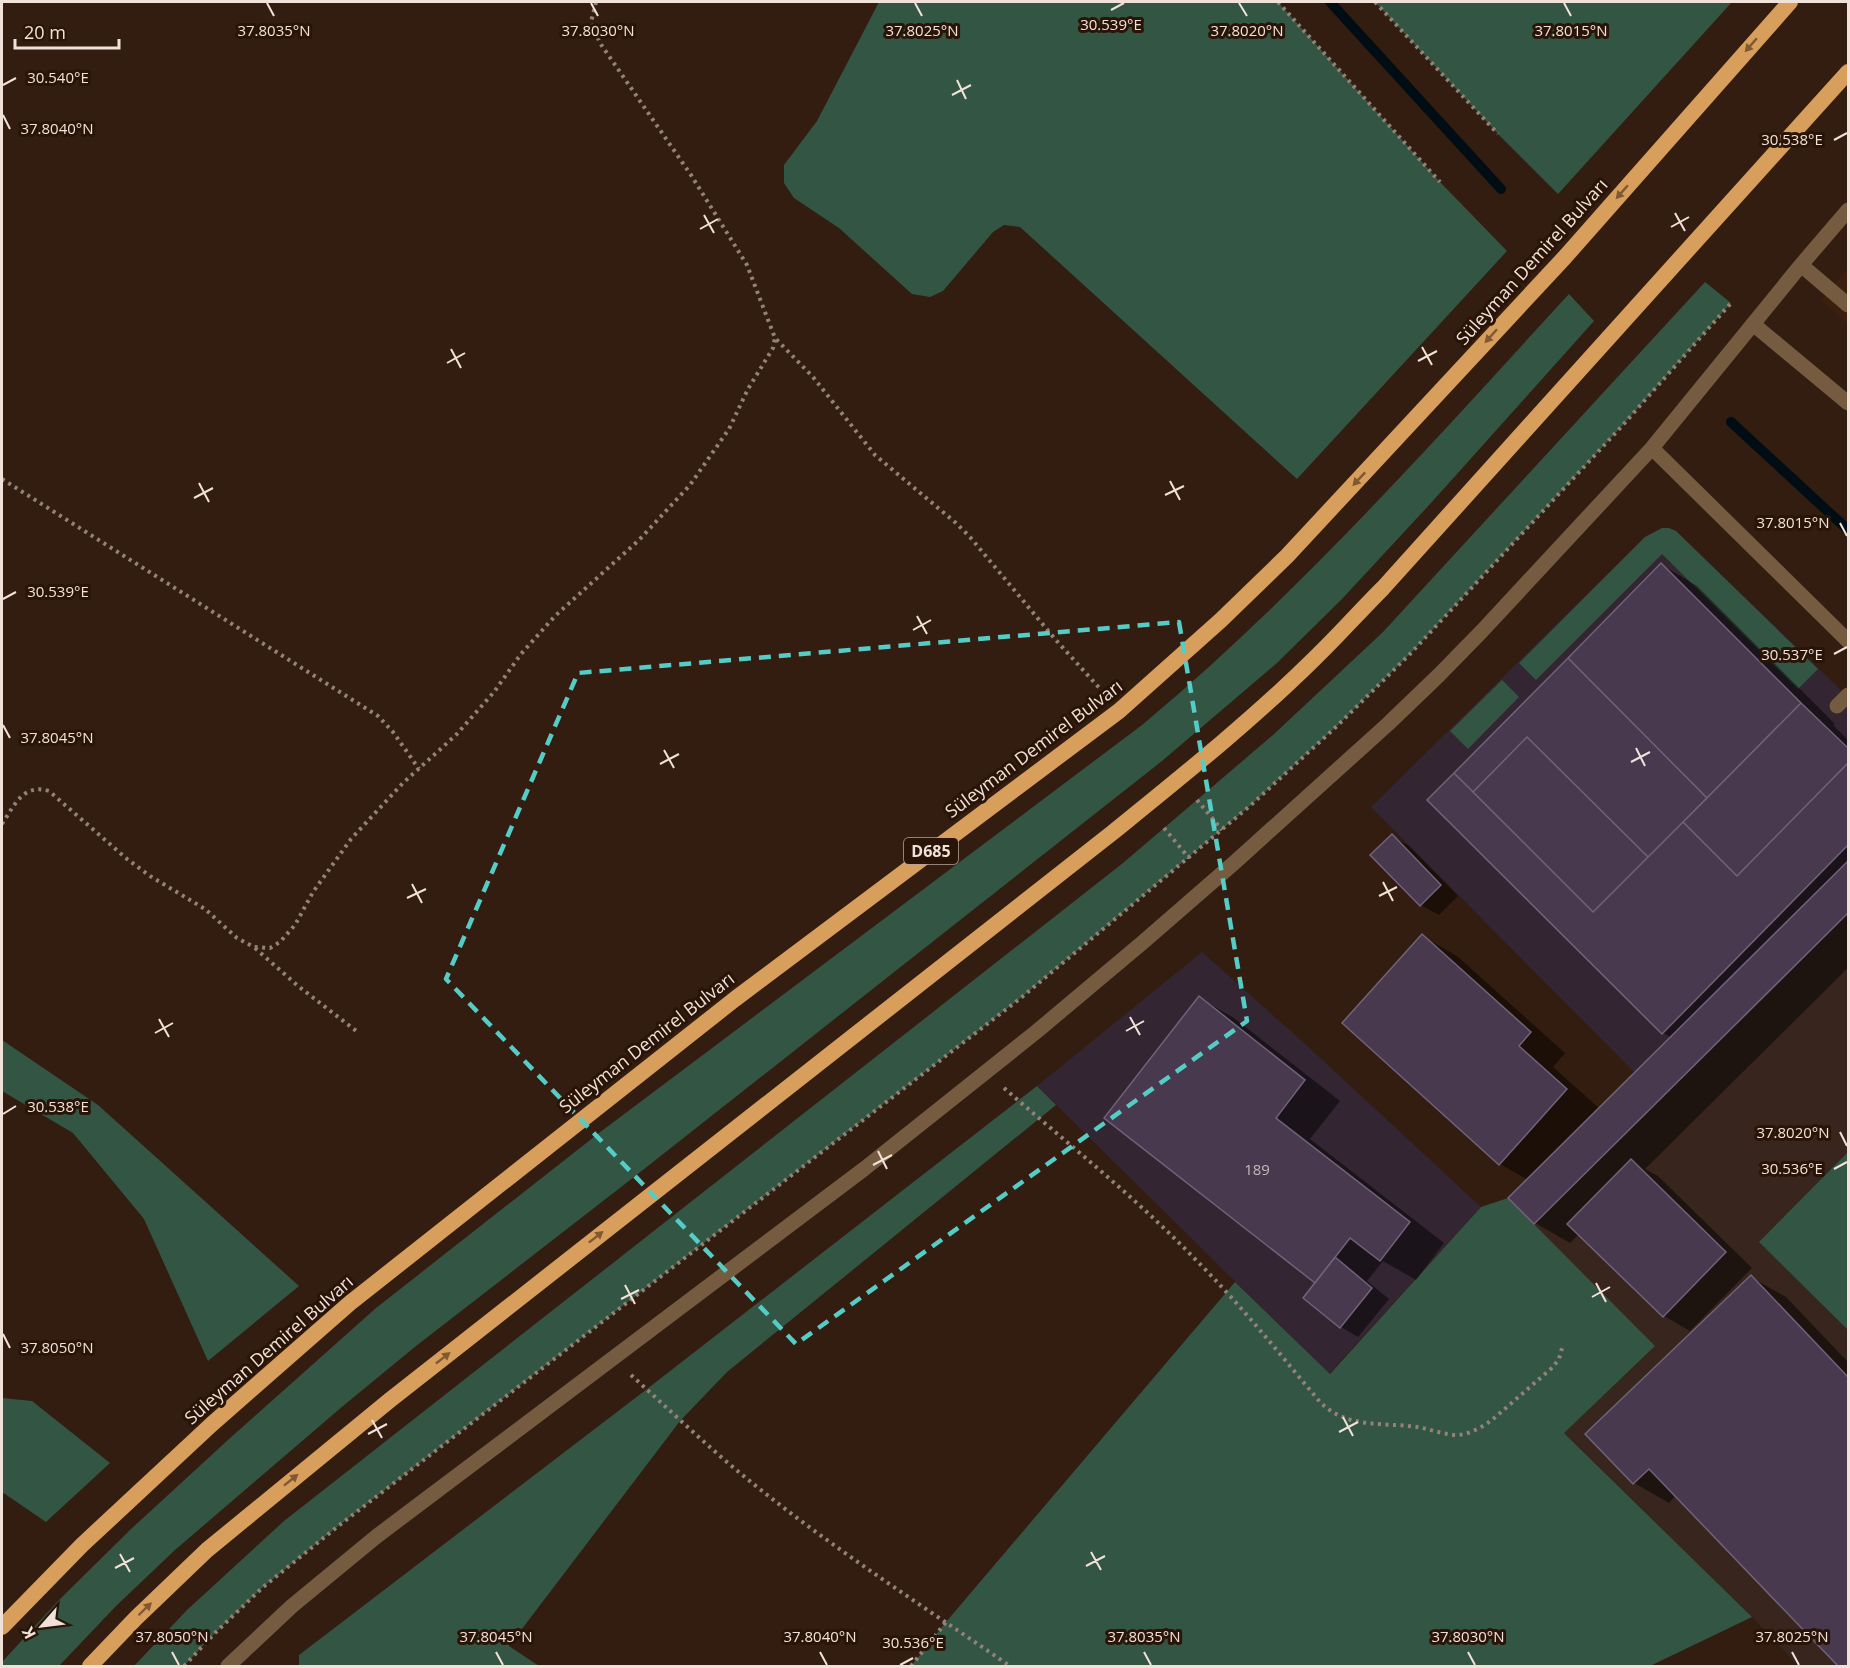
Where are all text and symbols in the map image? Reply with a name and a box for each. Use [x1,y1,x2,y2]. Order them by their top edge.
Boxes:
scale bar [15,12,118,50]
text: 30.539°E [1080,14,1142,34]
text: 20 m [24,20,66,44]
text: 37.8035°N [237,20,311,40]
text: 37.8030°N [561,20,635,40]
text: 37.8025°N [885,20,959,40]
text: 37.8020°N [1210,20,1284,40]
text: 37.8015°N [1534,20,1608,40]
one-way arrow [1745,37,1758,52]
text: 30.540°E [27,67,89,87]
text: 37.8040°N [20,118,94,138]
text: 30.538°E [1761,129,1823,149]
street label: Süleyman Demirel Bulvarı [1450,173,1612,350]
one-way arrow [1615,184,1629,199]
one-way arrow [1485,328,1498,343]
one-way arrow [1352,472,1366,487]
text: 37.8015°N [1756,512,1830,532]
text: 30.539°E [27,581,89,601]
text: 30.537°E [1761,644,1823,664]
street label: Süleyman Demirel Bulvarı [940,674,1127,823]
text: 37.8045°N [20,727,94,747]
road number: D685 [904,838,958,864]
street label: Süleyman Demirel Bulvarı [554,966,739,1118]
text: 30.538°E [27,1096,89,1116]
text: 37.8020°N [1756,1122,1830,1142]
text: 30.536°E [1761,1158,1823,1178]
house number: 189 [1244,1159,1270,1179]
one-way arrow [589,1232,604,1244]
street label: Süleyman Demirel Bulvarı [179,1269,358,1429]
text: 37.8050°N [20,1337,94,1357]
one-way arrow [435,1351,451,1364]
one-way arrow [283,1474,298,1487]
north arrow [12,1596,72,1656]
one-way arrow [138,1602,153,1616]
text: K [16,1623,41,1643]
text: 37.8050°N [135,1626,209,1646]
text: 37.8045°N [459,1626,533,1646]
text: 37.8040°N [783,1626,857,1646]
text: 37.8035°N [1107,1626,1181,1646]
text: 37.8030°N [1431,1626,1505,1646]
text: 37.8025°N [1755,1626,1829,1646]
text: 30.536°E [882,1632,944,1652]

